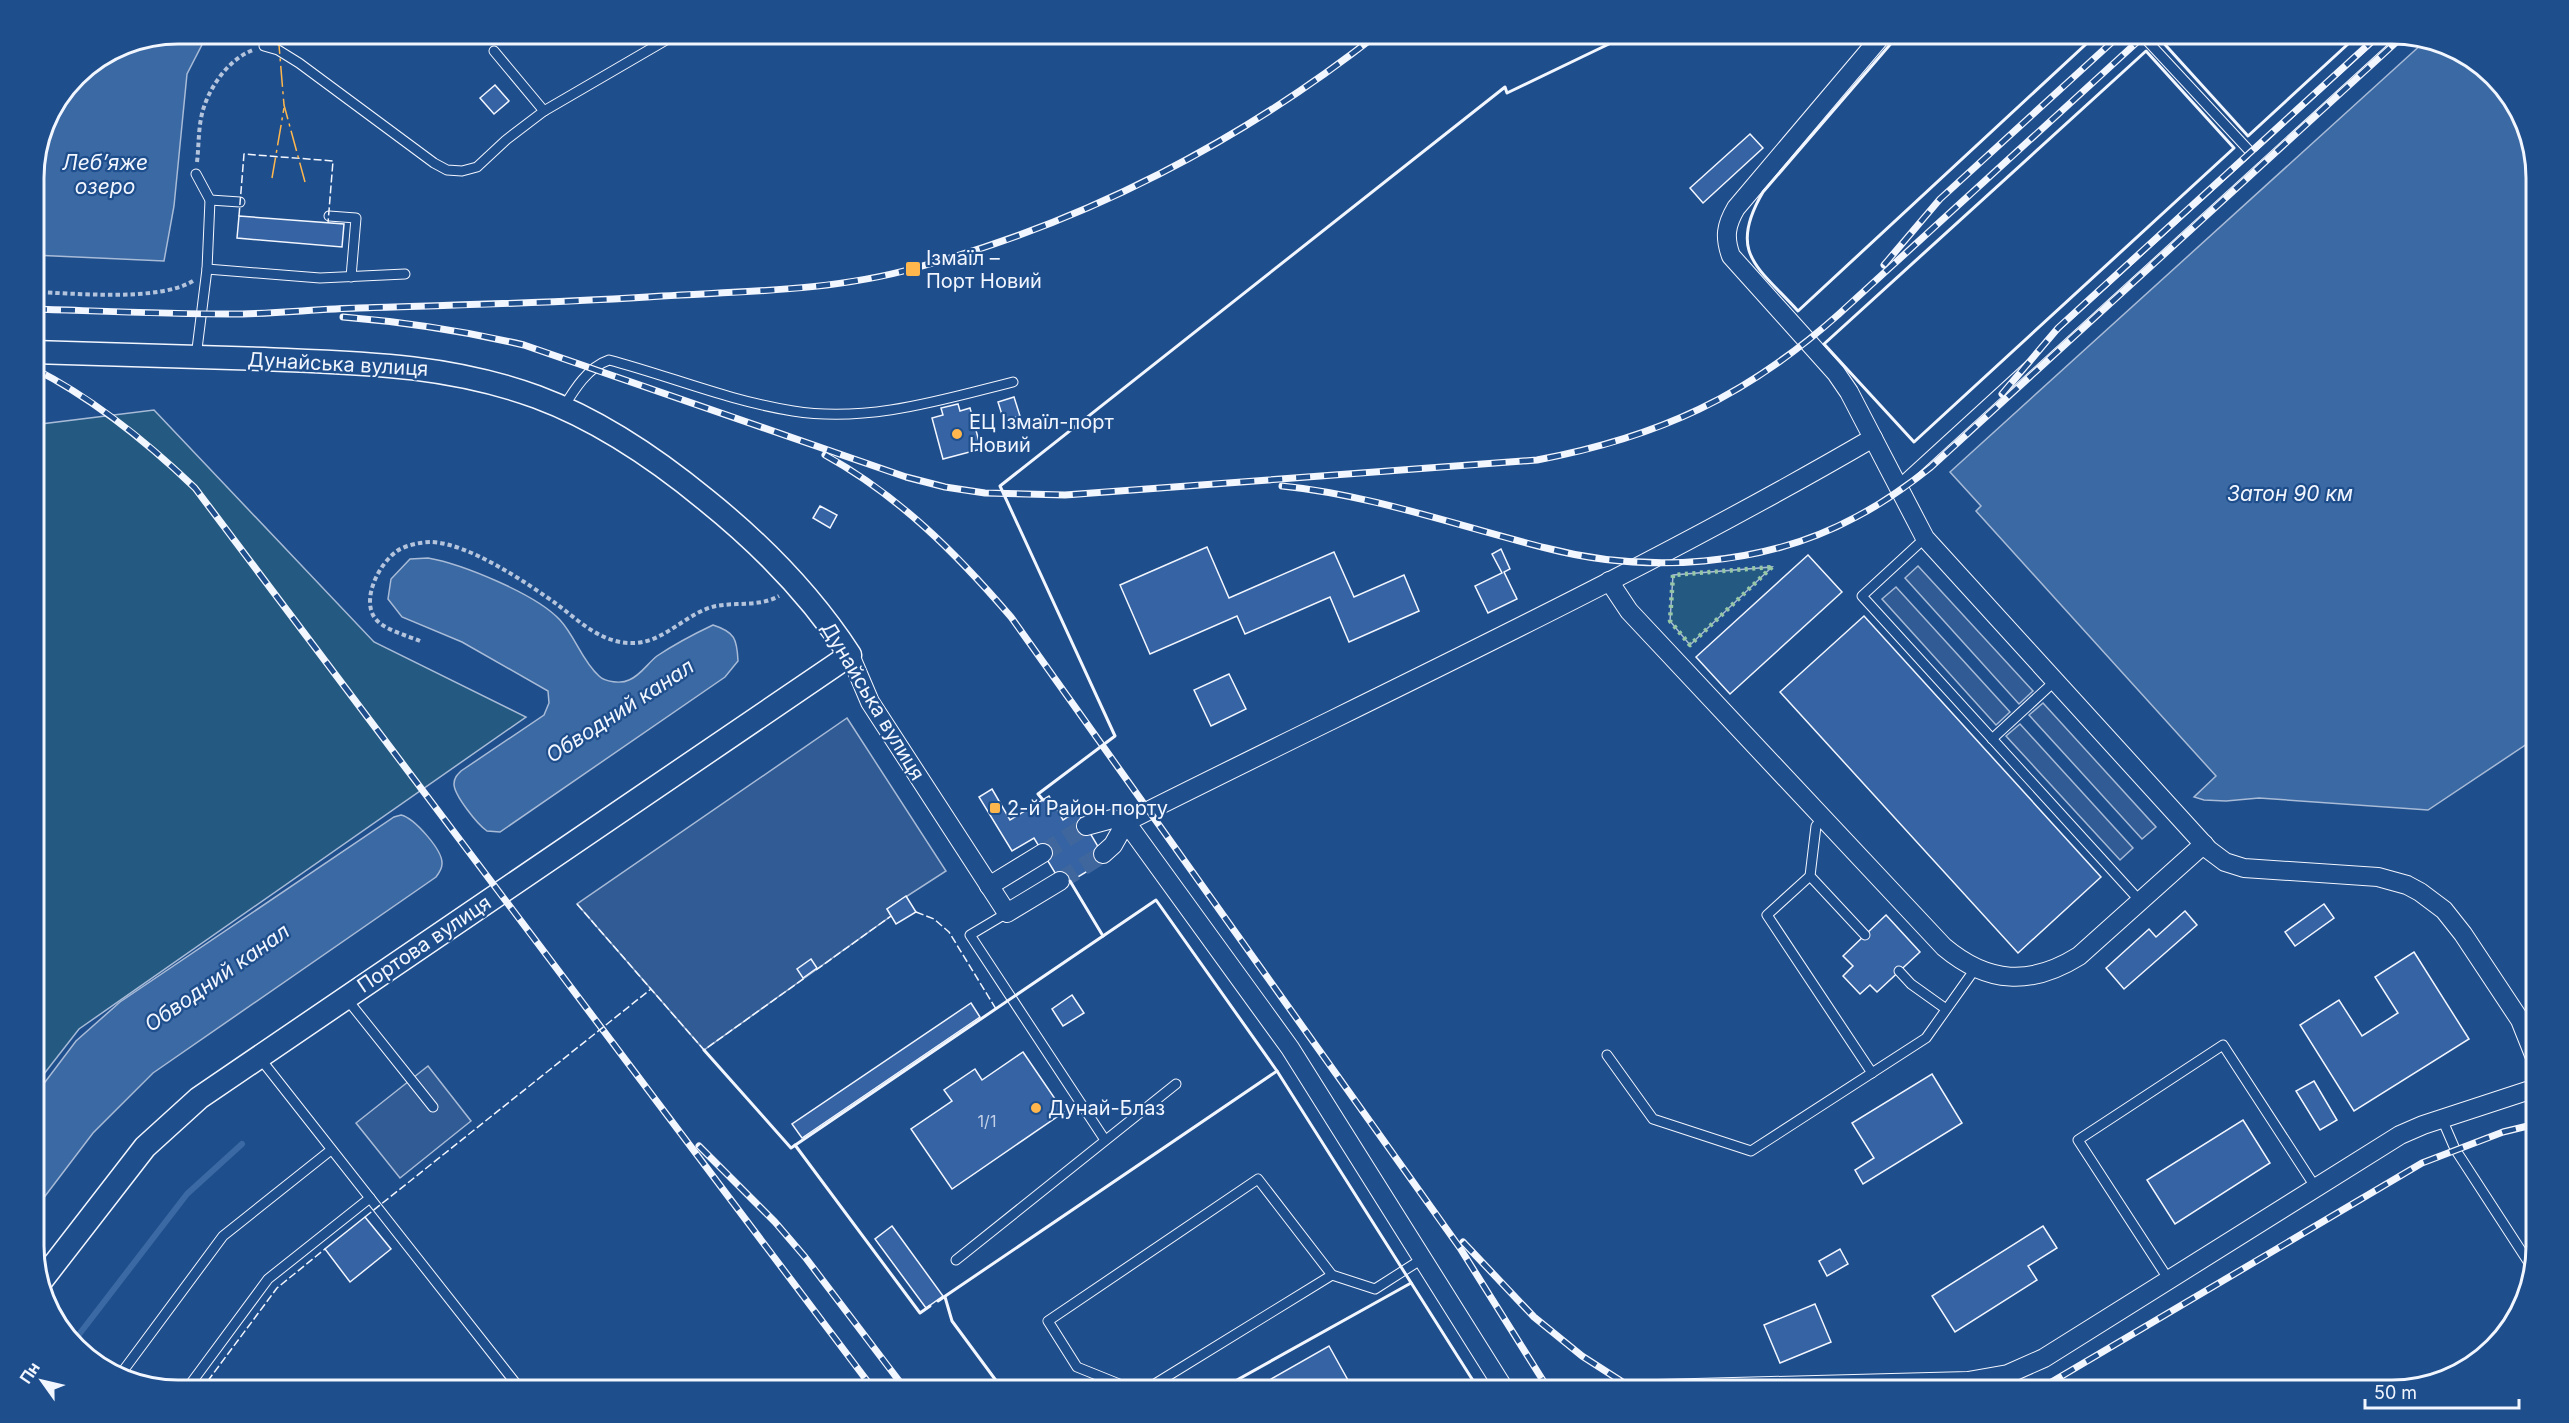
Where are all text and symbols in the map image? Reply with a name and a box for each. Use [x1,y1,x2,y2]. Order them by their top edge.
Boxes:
water label: Леб’яже озеро [62,150,148,199]
place label: Ізмаїл – Порт Новий [926,246,1042,293]
marker: Ізмаїл – Порт Новий [904,260,922,278]
street label: Дунайська вулиця [247,347,429,381]
place label: ЕЦ Ізмаїл-порт Новий [969,410,1114,457]
marker: ЕЦ Ізмаїл-порт Новий [950,427,964,441]
water label: Затон 90 км [2227,481,2353,506]
street label: Дунайська вулиця [816,617,930,785]
water label: Обводний канал [541,654,698,768]
place label: 2-й Район порту [1007,796,1168,820]
marker: 2-й Район порту [988,801,1002,815]
street label: Портова вулиця [353,890,495,998]
water label: Обводний канал [139,918,294,1037]
place label: Дунай-Блаз [1048,1096,1165,1120]
marker: Дунай-Блаз [1029,1101,1043,1115]
house number: 1/1 [978,1111,996,1131]
north arrow [12,1351,72,1411]
text: Пн [15,1358,44,1387]
scale bar [2365,1372,2520,1410]
text: 50 m [2374,1382,2417,1403]

